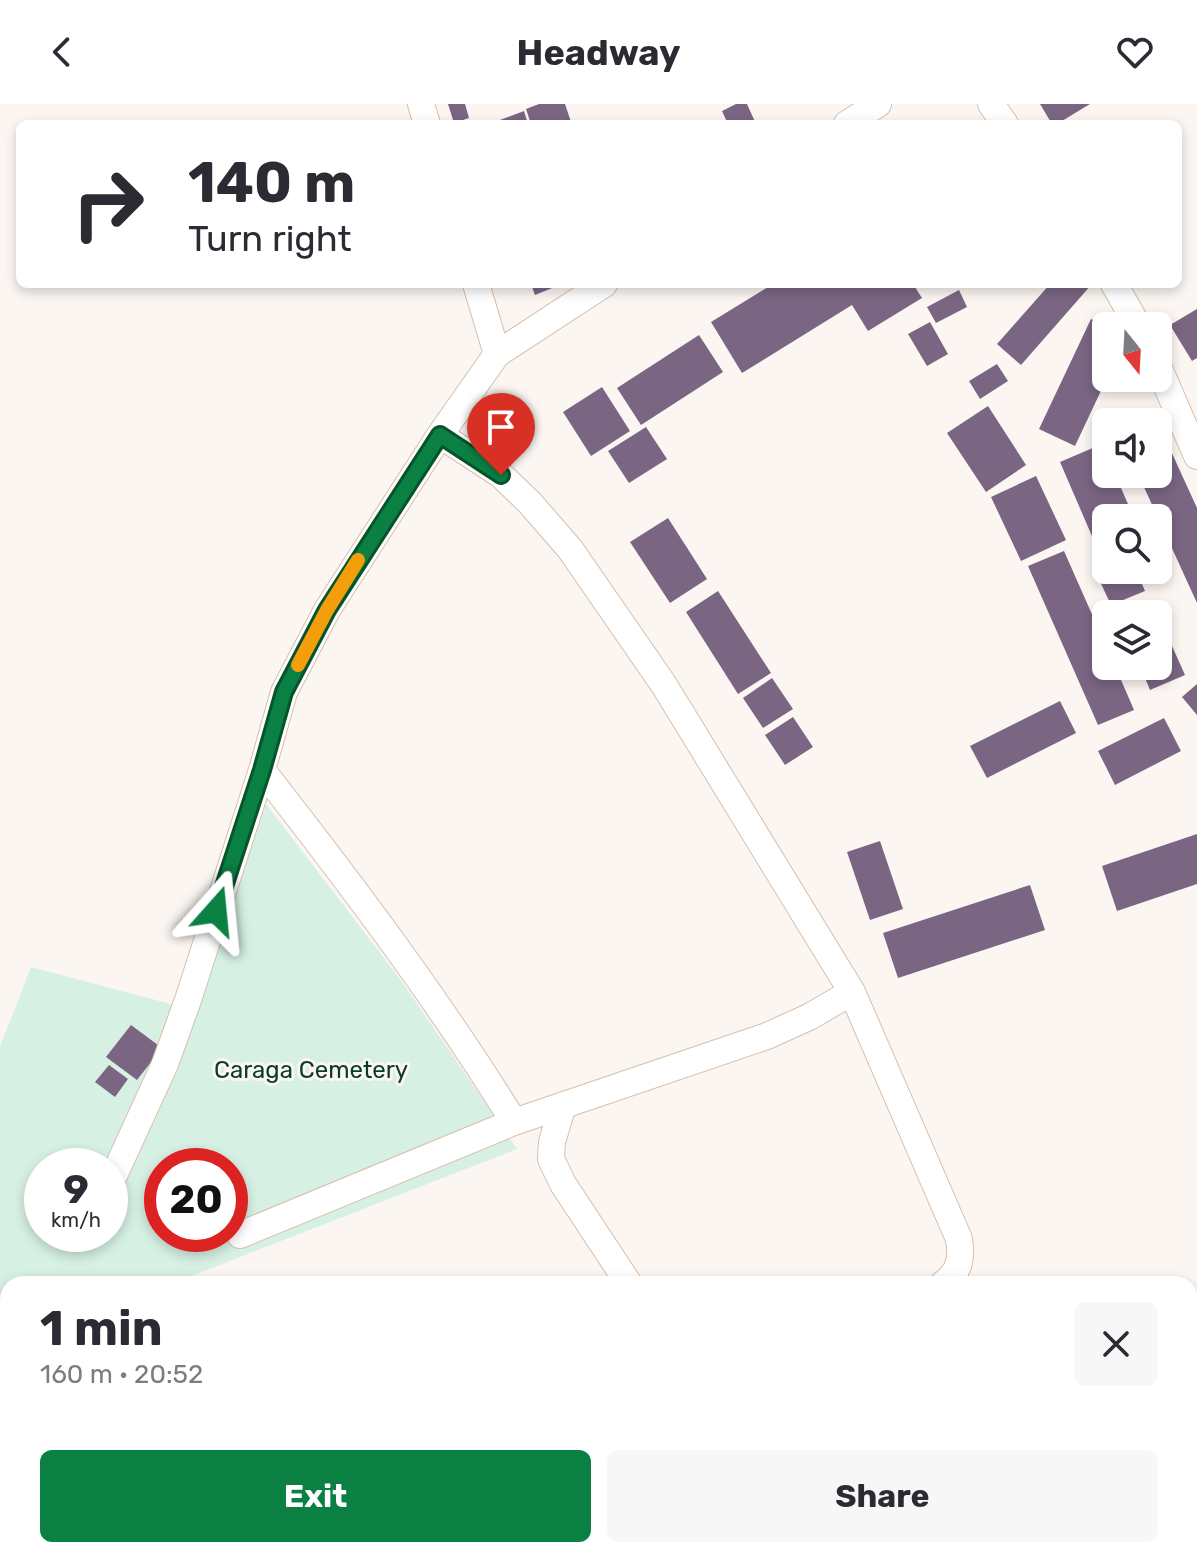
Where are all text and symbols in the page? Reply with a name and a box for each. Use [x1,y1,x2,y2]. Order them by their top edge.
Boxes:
icon: back [40,30,84,74]
icon: heart [1113,30,1157,74]
text: Headway [517,31,680,74]
text: 140 m [188,150,355,216]
icon: right [56,152,160,256]
text: Turn right [188,217,352,260]
north arrow [1092,312,1172,392]
map controls [1092,312,1172,680]
pin [467,393,535,475]
icon: arrive [479,405,523,449]
button: sound [1092,408,1172,488]
button: search [1092,504,1172,584]
button: layers [1092,600,1172,680]
position arrow [174,869,258,953]
park label: Caraga Cemetery [214,1056,408,1084]
speed limit sign: 20 [144,1148,248,1252]
text: 9 [63,1166,89,1213]
text: km/h [51,1208,101,1232]
text: 1 min [40,1300,163,1357]
button: close [1074,1302,1158,1386]
text: 160 m · 20:52 [40,1359,203,1390]
button: Exit [40,1450,591,1542]
button: Share [607,1450,1158,1542]

